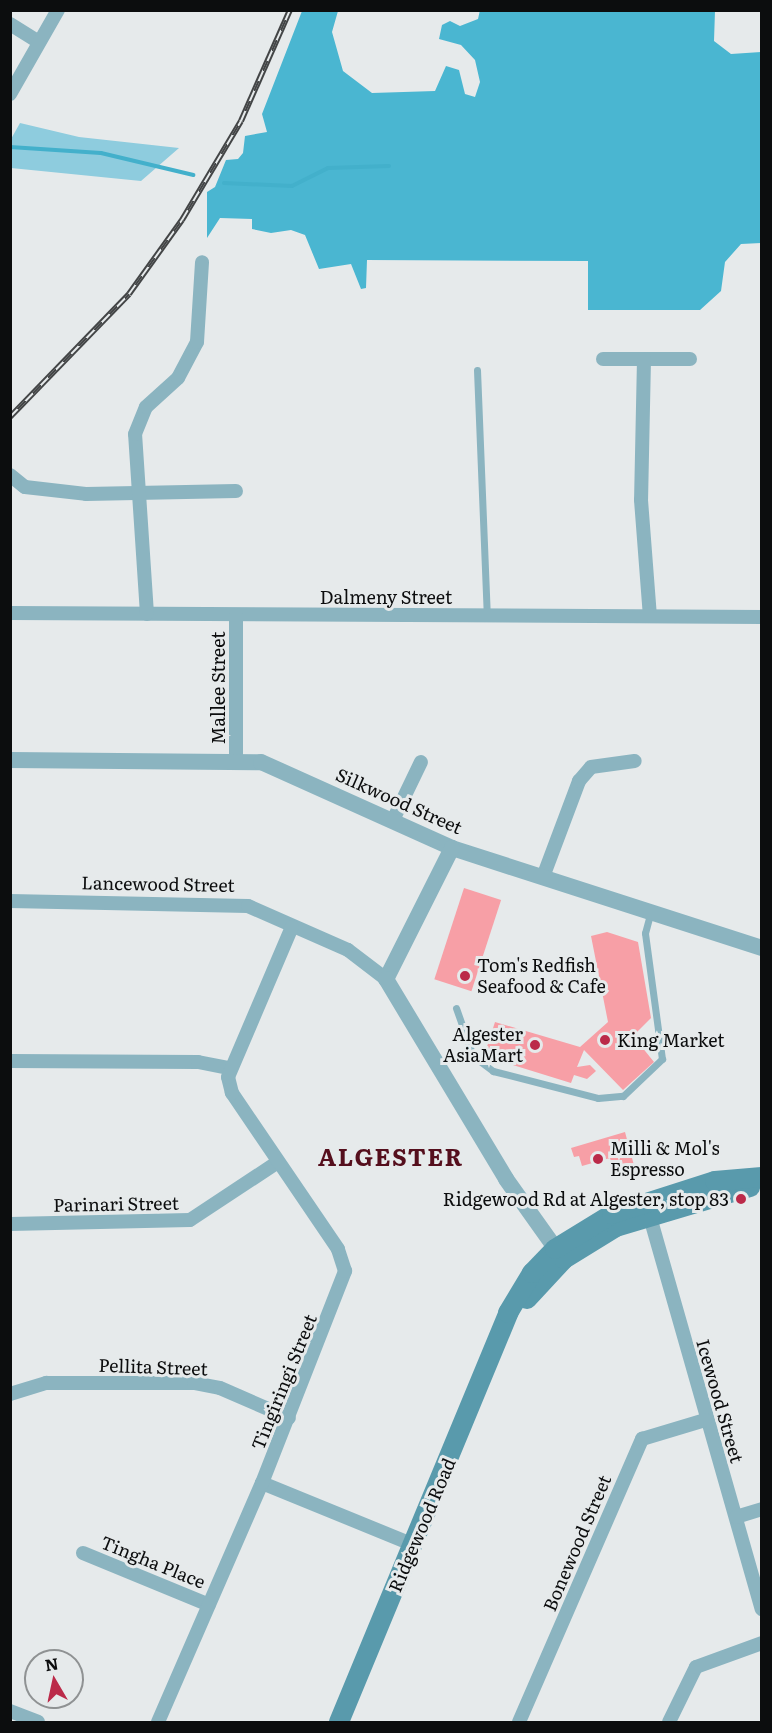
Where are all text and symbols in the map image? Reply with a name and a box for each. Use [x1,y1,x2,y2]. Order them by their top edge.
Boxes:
street label: Dalmeny Street [320,586,452,608]
street label: Mallee Street [207,631,229,745]
street label: Silkwood Street [333,763,465,839]
street label: Lancewood Street [81,872,235,896]
place label: Tom's Redfish Seafood & Cafe [477,955,606,998]
marker: Tom's Redfish Seafood & Cafe [458,969,472,983]
place label: Algester AsiaMart [443,1024,523,1066]
place label: King Market [617,1029,725,1051]
marker: King Market [598,1033,612,1047]
marker: Algester AsiaMart [528,1038,542,1052]
place label: Milli & Mol's Espresso [610,1138,720,1180]
district label: ALGESTER [318,1142,464,1170]
marker: Milli & Mol's Espresso [591,1152,605,1166]
place label: Ridgewood Rd at Algester, stop 83 [443,1188,729,1210]
street label: Parinari Street [53,1192,179,1216]
marker: Ridgewood Rd at Algester, stop 83 [734,1192,748,1206]
street label: Tingiringi Street [247,1311,321,1453]
street label: Icewood Street [692,1337,748,1465]
street label: Pellita Street [98,1354,208,1380]
street label: Ridgewood Road [384,1455,460,1595]
street label: Bonewood Street [539,1472,615,1614]
street label: Tingha Place [98,1531,208,1593]
north arrow [24,1649,84,1709]
text: N [43,1650,60,1676]

